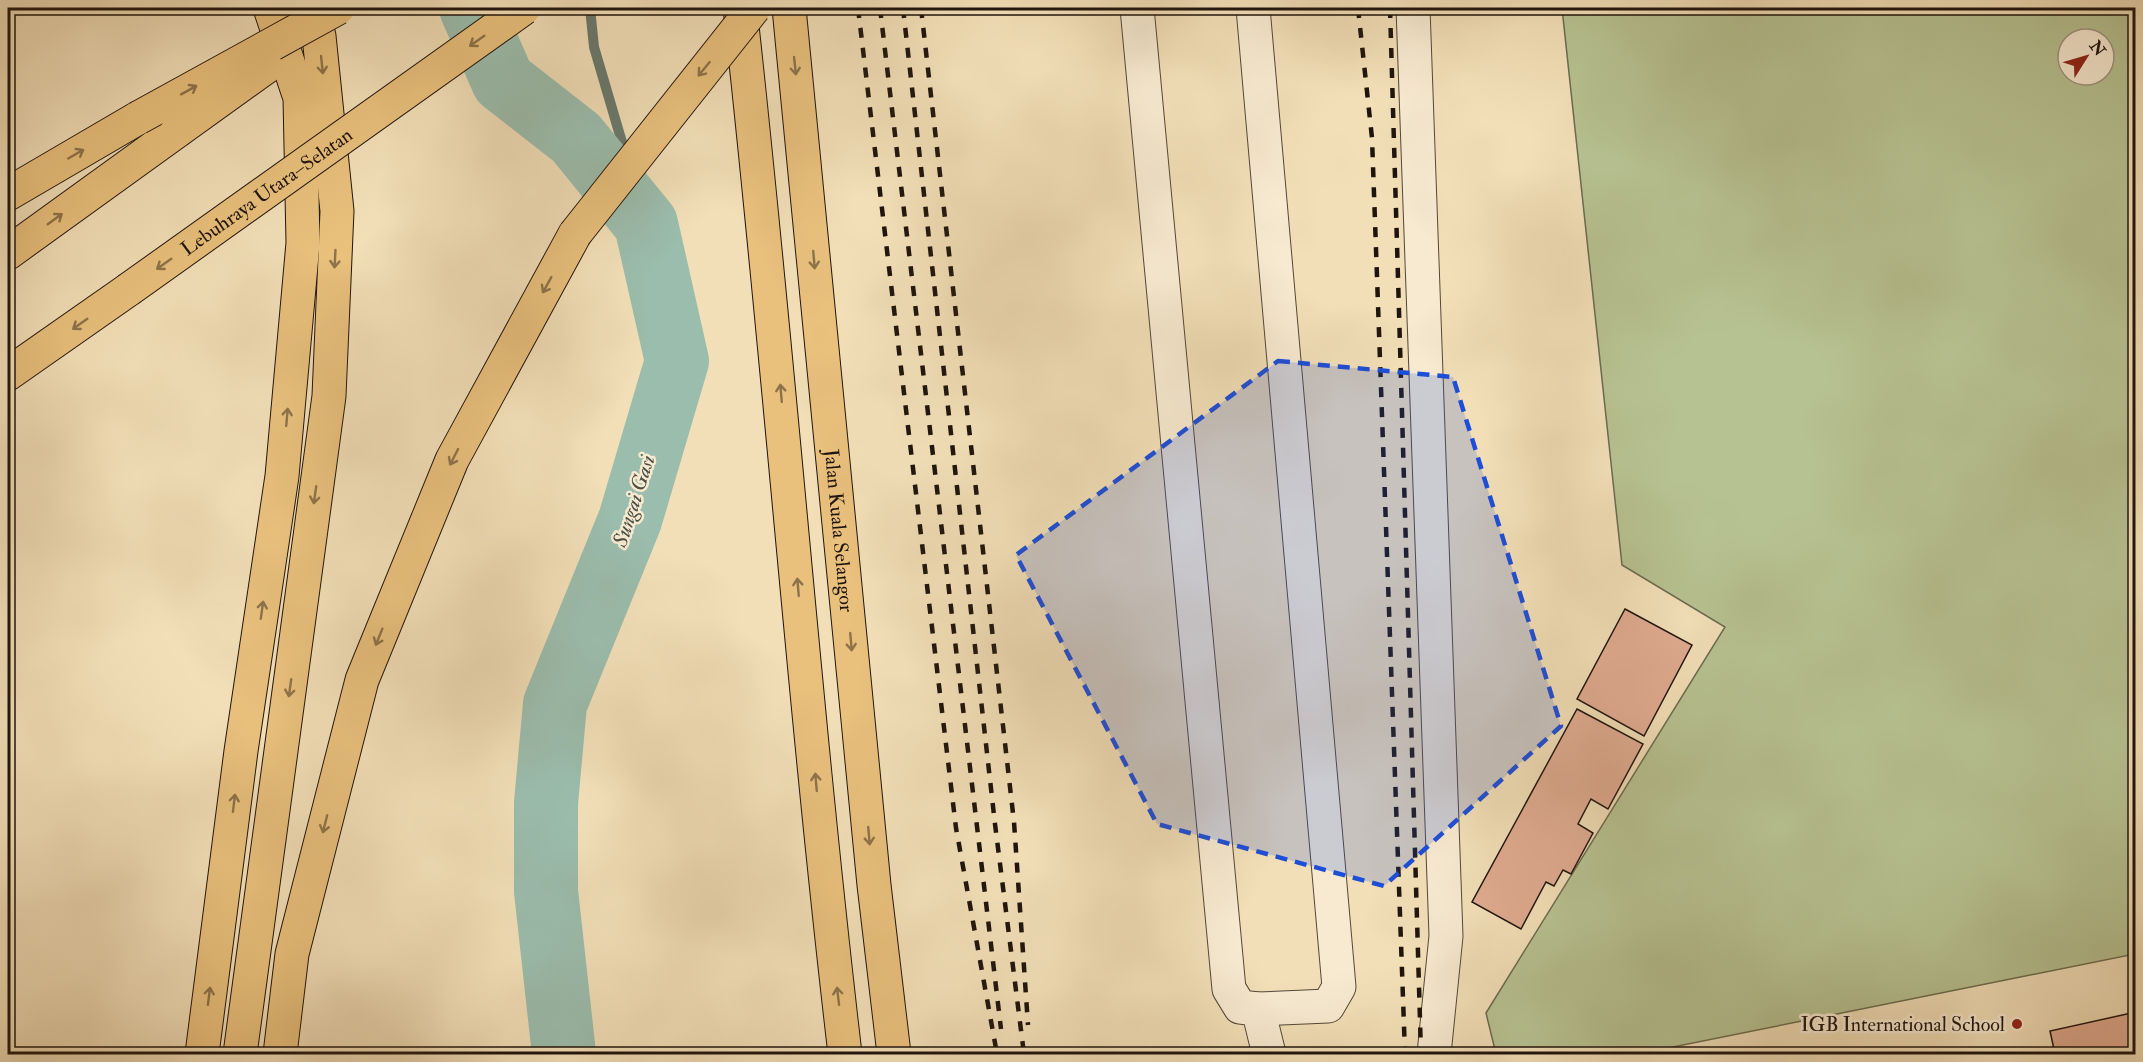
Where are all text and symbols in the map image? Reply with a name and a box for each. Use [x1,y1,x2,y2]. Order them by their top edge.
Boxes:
north arrow [2056,27,2116,87]
one-way arrow [469,35,485,48]
text: N [2084,36,2110,61]
one-way arrow [317,54,328,74]
one-way arrow [790,55,801,75]
one-way arrow [697,61,711,76]
one-way arrow [181,83,198,95]
street label: Lebuhraya Utara–Selatan [176,122,357,261]
one-way arrow [67,148,84,160]
one-way arrow [46,213,62,225]
one-way arrow [329,248,340,268]
one-way arrow [809,249,820,269]
one-way arrow [157,258,173,271]
one-way arrow [541,276,552,294]
one-way arrow [72,318,89,330]
one-way arrow [775,384,786,404]
one-way arrow [282,407,293,427]
one-way arrow [447,447,459,465]
street label: Jalan Kuala Selangor [819,447,860,614]
water label: Sungai Gasi [606,451,662,551]
one-way arrow [310,485,321,504]
one-way arrow [792,578,803,598]
one-way arrow [256,601,267,620]
one-way arrow [373,627,384,646]
one-way arrow [846,632,857,651]
one-way arrow [284,678,295,698]
one-way arrow [810,772,821,792]
one-way arrow [229,794,240,814]
one-way arrow [319,814,330,833]
one-way arrow [864,826,875,846]
one-way arrow [204,987,215,1007]
one-way arrow [833,987,844,1007]
place label: IGB International School [1801,1012,2005,1037]
marker: IGB International School [2010,1017,2024,1031]

